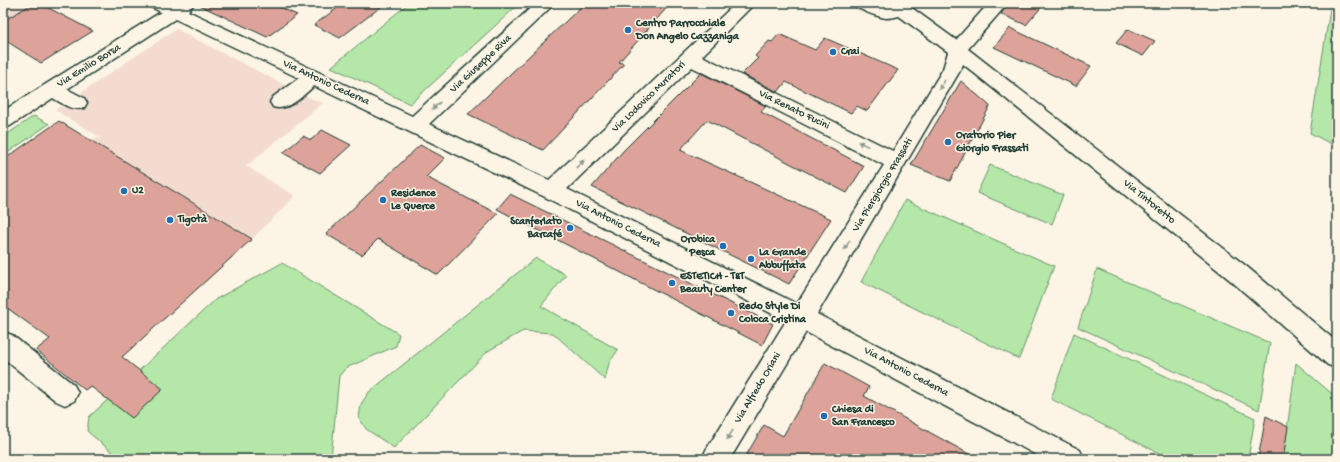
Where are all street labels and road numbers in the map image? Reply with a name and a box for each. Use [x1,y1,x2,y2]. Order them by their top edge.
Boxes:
street label: Via Giuseppe Riva [447,32,515,96]
street label: Via Emilio Borsa [54,41,124,91]
street label: Via Antonio Cederna [280,57,372,109]
street label: Via Lodovico Muratori [609,59,688,136]
street label: Via Renato Fucini [756,87,831,132]
street label: Via Piergiorgio Frassati [850,136,916,235]
street label: Via Tintoretto [1120,177,1178,227]
street label: Via Antonio Cederna [572,197,663,251]
street label: Via Antonio Cederna [861,344,951,400]
street label: Via Alfredo Oriani [731,350,784,426]

